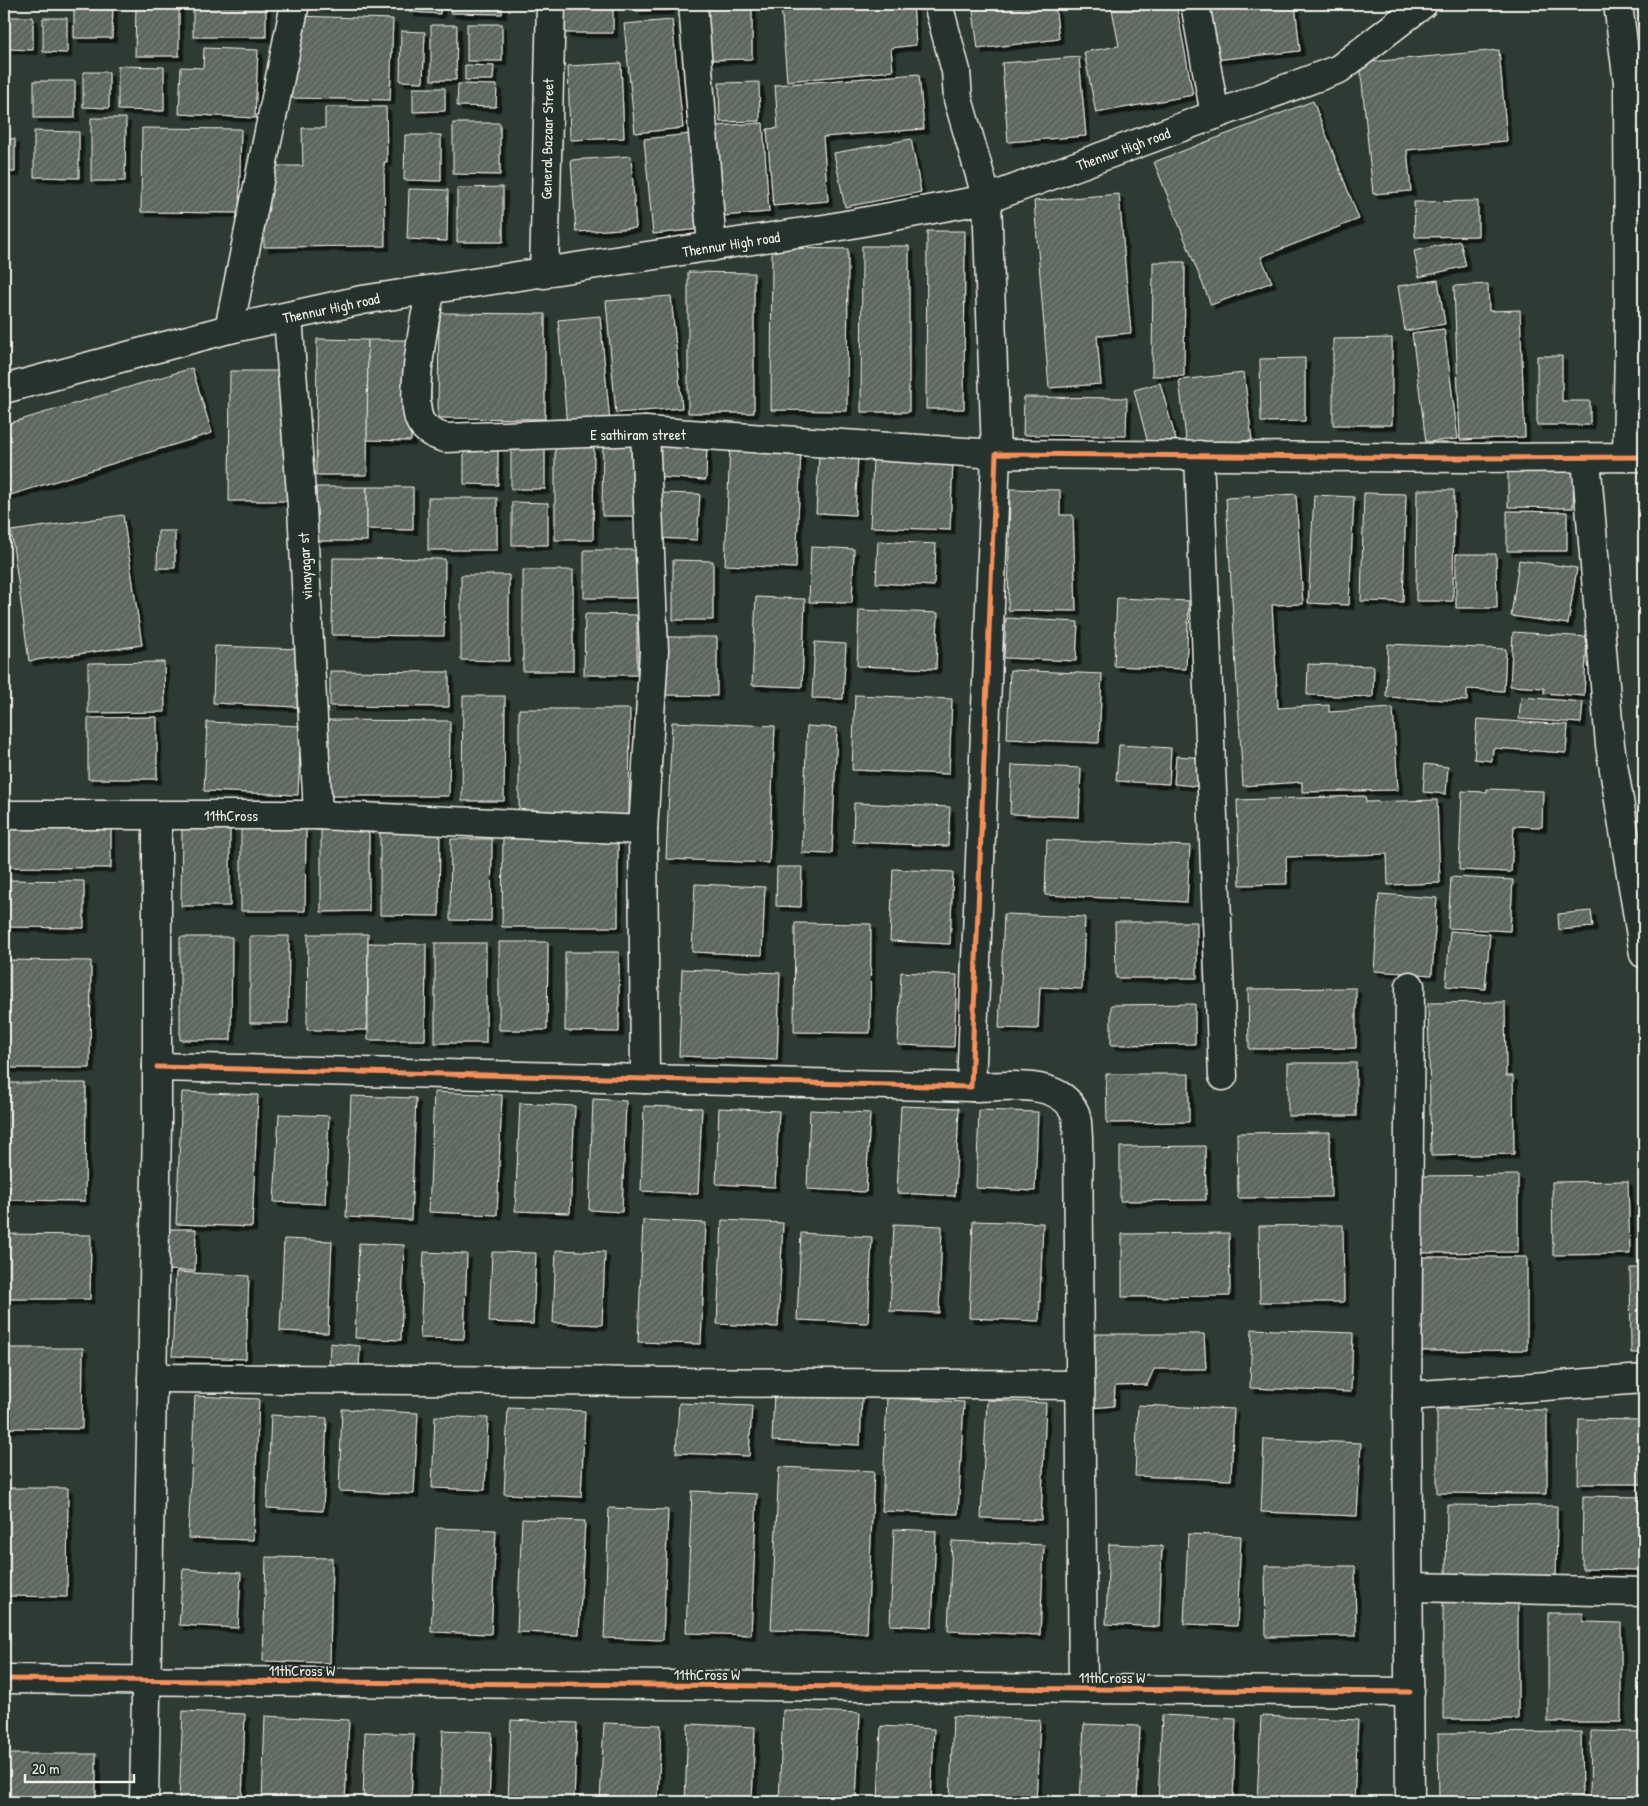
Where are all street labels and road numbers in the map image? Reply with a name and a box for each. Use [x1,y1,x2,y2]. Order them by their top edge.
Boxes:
street label: General Bazaar Street [535,78,559,200]
street label: Thennur High road [1073,122,1173,176]
street label: Thennur High road [681,226,781,262]
street label: Thennur High road [281,287,381,329]
street label: E sathiram street [590,424,687,445]
street label: vinayagar st [293,531,317,600]
street label: 11thCross [204,805,258,826]
street label: 11thCross W [269,1660,336,1681]
street label: 11thCross W [674,1664,741,1685]
street label: 11thCross W [1079,1667,1146,1688]

